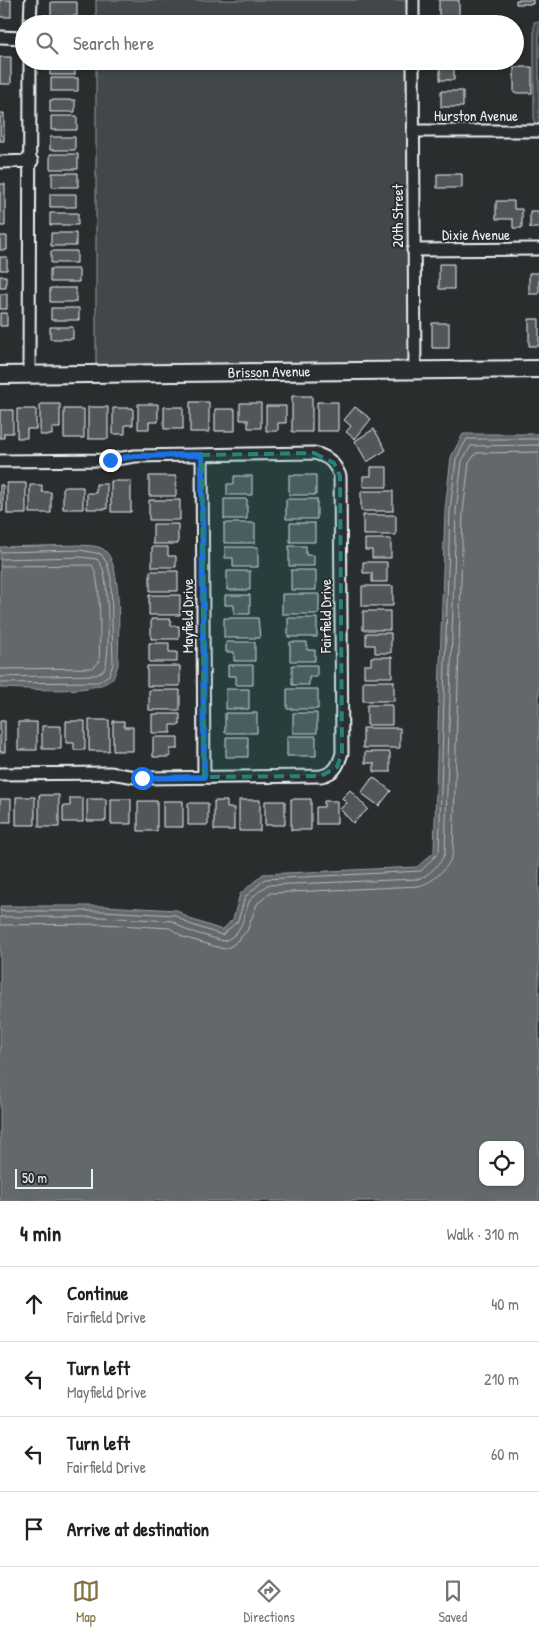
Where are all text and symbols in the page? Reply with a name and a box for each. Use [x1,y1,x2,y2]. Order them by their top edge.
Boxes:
search box [15,15,524,70]
icon: search [33,29,61,57]
text: Search here [73,30,154,56]
street label: Hurston Avenue [434,105,518,126]
street label: 20th Street [387,183,408,248]
street label: Dixie Avenue [442,224,510,245]
street label: Brisson Avenue [228,360,310,383]
route end [99,449,122,472]
street label: Mayfield Drive [177,579,198,653]
street label: Fairfield Drive [315,579,336,654]
route start [131,767,154,790]
map controls [479,1141,524,1186]
button: locate [479,1141,524,1186]
scale bar [15,1166,92,1189]
text: 50 m [22,1168,47,1187]
text: 4 min [20,1219,61,1248]
text: Walk · 310 m [447,1223,519,1245]
text: Continue [67,1280,128,1306]
icon: ahead [20,1290,48,1318]
text: 40 m [491,1293,519,1315]
text: Fairfield Drive [67,1306,146,1328]
text: Turn left [67,1355,130,1381]
icon: left [20,1365,48,1393]
text: 210 m [484,1368,519,1390]
text: Mayfield Drive [67,1381,147,1403]
text: Turn left [67,1430,130,1456]
icon: left [20,1440,48,1468]
text: 60 m [491,1443,519,1465]
text: Fairfield Drive [67,1456,146,1478]
icon: arrive [20,1515,48,1543]
text: Arrive at destination [67,1516,209,1542]
tab: Map [72,1577,100,1626]
tab: Directions [243,1577,295,1626]
tab: Saved [439,1577,467,1626]

